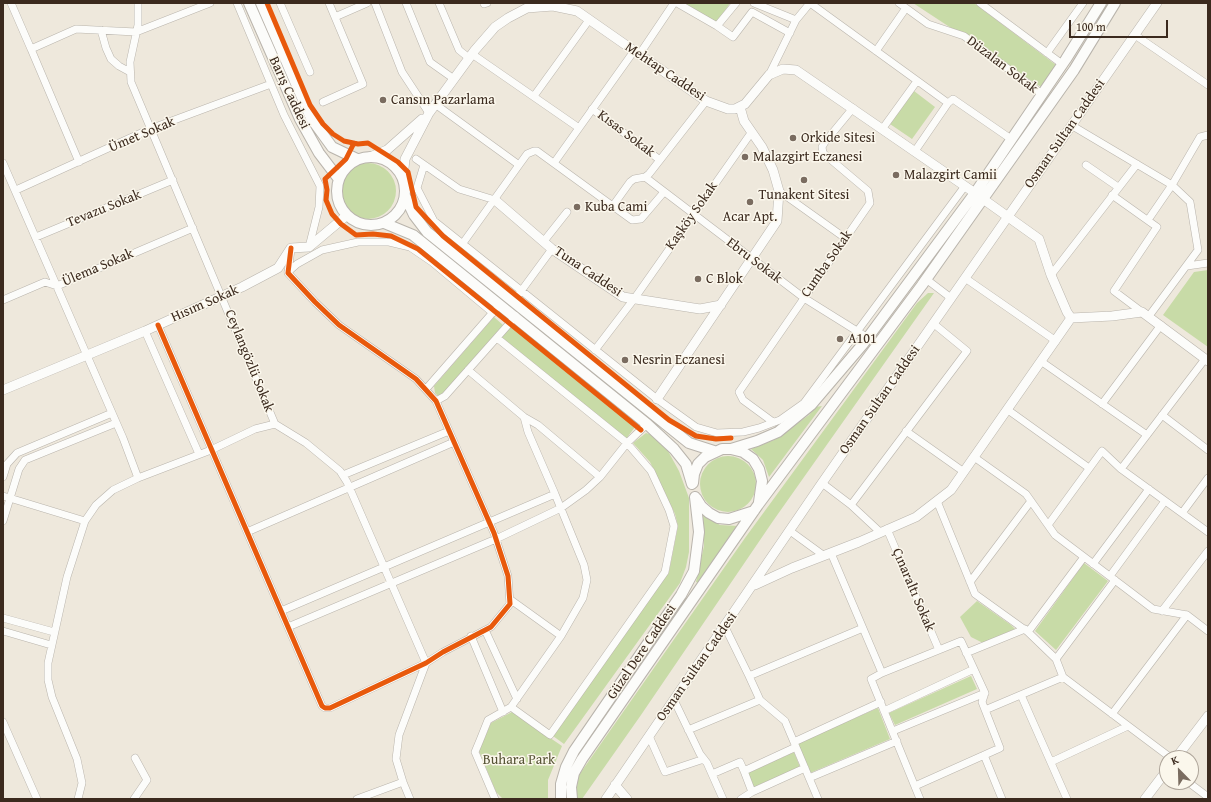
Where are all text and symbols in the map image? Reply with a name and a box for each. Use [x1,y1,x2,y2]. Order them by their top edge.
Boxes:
scale bar [1071,12,1170,38]
text: 100 m [1076,18,1106,35]
street label: Düzalan Sokak [963,33,1041,97]
street label: Mehtap Caddesi [622,39,708,105]
street label: Barış Caddesi [265,54,313,132]
street label: Osman Sultan Caddesi [1021,76,1109,192]
place label: Cansın Pazarlama [391,92,495,108]
marker: Cansın Pazarlama [378,95,388,105]
street label: Kısas Sokak [594,107,658,161]
street label: Ümet Sokak [106,114,178,156]
place label: Orkide Sitesi [801,130,875,146]
marker: Orkide Sitesi [788,133,798,143]
place label: Malazgirt Eczanesi [753,149,862,165]
marker: Malazgirt Eczanesi [740,152,750,162]
place label: Malazgirt Camii [904,167,997,183]
marker: Malazgirt Camii [891,170,901,180]
marker: Tunakent Sitesi [799,175,809,185]
street label: Kaşköy Sokak [662,179,722,253]
street label: Tevazu Sokak [64,186,144,232]
place label: Tunakent Sitesi [759,187,849,203]
marker: Acar Apt. [745,197,755,207]
place label: Kuba Cami [585,199,647,215]
marker: Kuba Cami [572,202,582,212]
place label: Acar Apt. [723,209,777,225]
street label: Cumba Sokak [798,227,856,301]
street label: Ebru Sokak [723,235,785,287]
street label: Tuna Caddesi [551,243,625,301]
street label: Ülema Sokak [60,245,136,291]
place label: C Blok [706,271,743,287]
marker: C Blok [693,274,703,284]
street label: Hısım Sokak [169,282,241,326]
street label: Ceylangözlü Sokak [221,307,277,415]
place label: A101 [848,331,877,347]
marker: A101 [835,334,845,344]
street label: Osman Sultan Caddesi [836,342,924,458]
place label: Nesrin Eczanesi [633,352,725,368]
marker: Nesrin Eczanesi [620,355,630,365]
street label: Çınaraltı Sokak [888,546,938,634]
street label: Güzel Dere Caddesi [604,601,680,703]
street label: Osman Sultan Caddesi [653,609,741,725]
north arrow [1159,750,1199,790]
text: K [1168,751,1181,769]
park label: Buhara Park [483,752,555,768]

